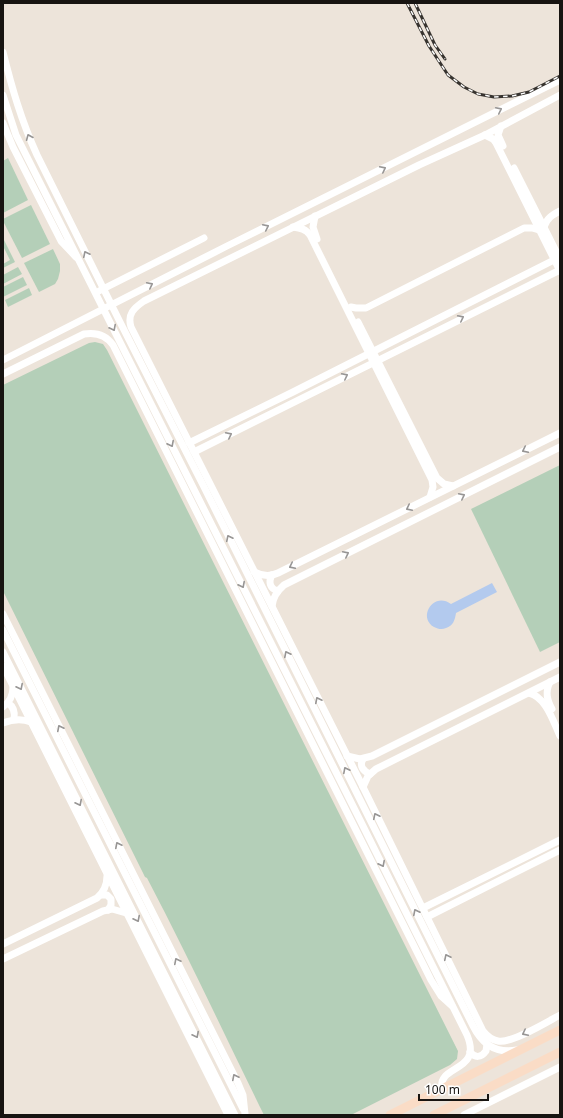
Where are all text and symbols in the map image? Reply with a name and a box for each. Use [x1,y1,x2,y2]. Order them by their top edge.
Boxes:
one-way arrow [495,107,502,115]
one-way arrow [26,134,34,142]
one-way arrow [378,166,386,173]
one-way arrow [262,224,270,232]
one-way arrow [83,251,91,258]
one-way arrow [146,283,154,290]
one-way arrow [457,315,465,323]
one-way arrow [108,323,116,331]
one-way arrow [341,374,348,381]
one-way arrow [225,432,232,440]
one-way arrow [166,440,174,447]
one-way arrow [522,445,529,453]
one-way arrow [458,493,466,501]
one-way arrow [405,503,413,511]
one-way arrow [226,535,234,542]
one-way arrow [342,551,349,559]
one-way arrow [289,561,297,569]
one-way arrow [237,581,245,588]
one-way arrow [284,651,292,659]
one-way arrow [16,682,23,690]
one-way arrow [315,696,323,704]
one-way arrow [57,725,65,733]
one-way arrow [343,767,350,775]
one-way arrow [74,798,82,806]
one-way arrow [373,813,381,820]
one-way arrow [115,842,123,849]
one-way arrow [377,860,385,867]
one-way arrow [413,909,421,916]
one-way arrow [132,915,140,922]
one-way arrow [444,954,452,961]
one-way arrow [174,958,181,965]
one-way arrow [522,1028,530,1035]
one-way arrow [191,1031,198,1038]
one-way arrow [232,1074,240,1081]
scale bar [419,1076,488,1102]
text: 100 m [425,1081,460,1098]

